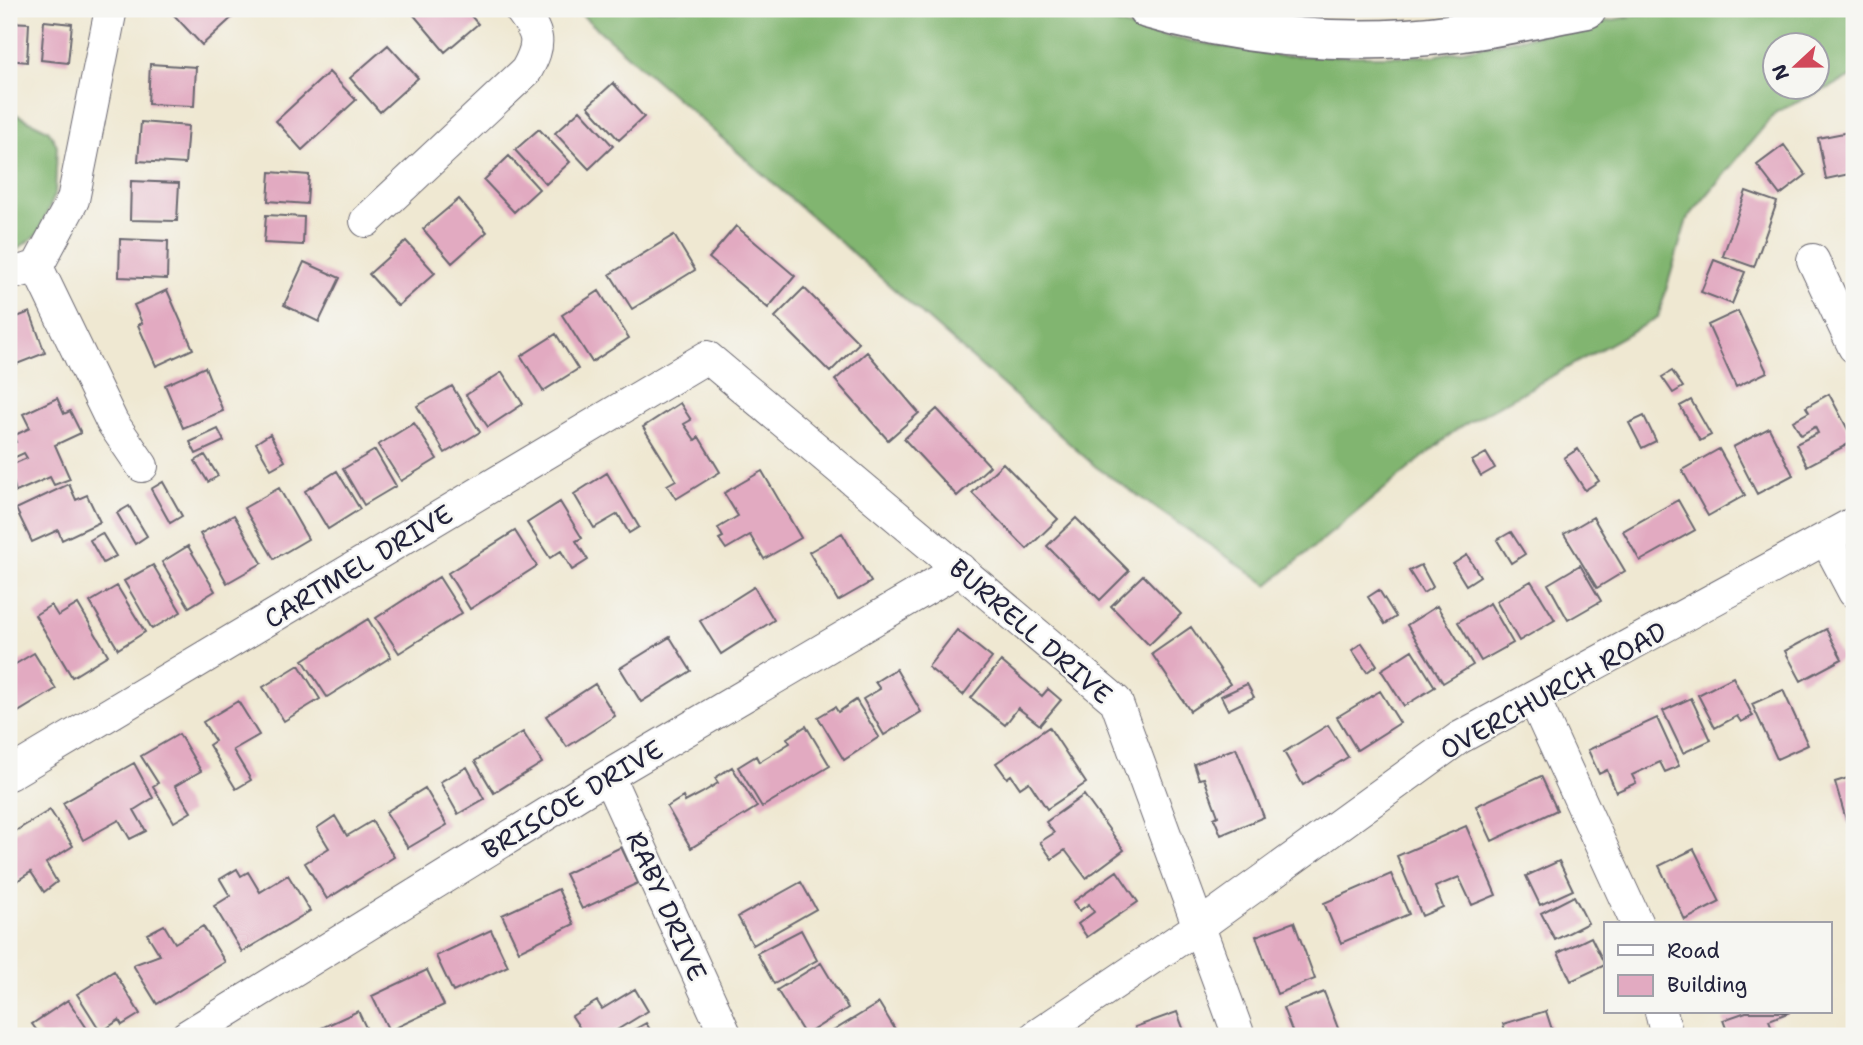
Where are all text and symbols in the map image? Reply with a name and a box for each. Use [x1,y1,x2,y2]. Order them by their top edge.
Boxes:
north arrow [1762,32,1832,102]
text: N [1766,61,1795,84]
street label: CARTMEL DRIVE [257,496,459,636]
street label: BURRELL DRIVE [942,550,1120,712]
street label: OVERCHURCH ROAD [1433,613,1673,767]
street label: BRISCOE DRIVE [475,731,669,867]
street label: RABY DRIVE [619,826,715,986]
legend [1604,922,1832,1014]
text: Road [1667,937,1720,965]
text: Building [1667,971,1747,999]

